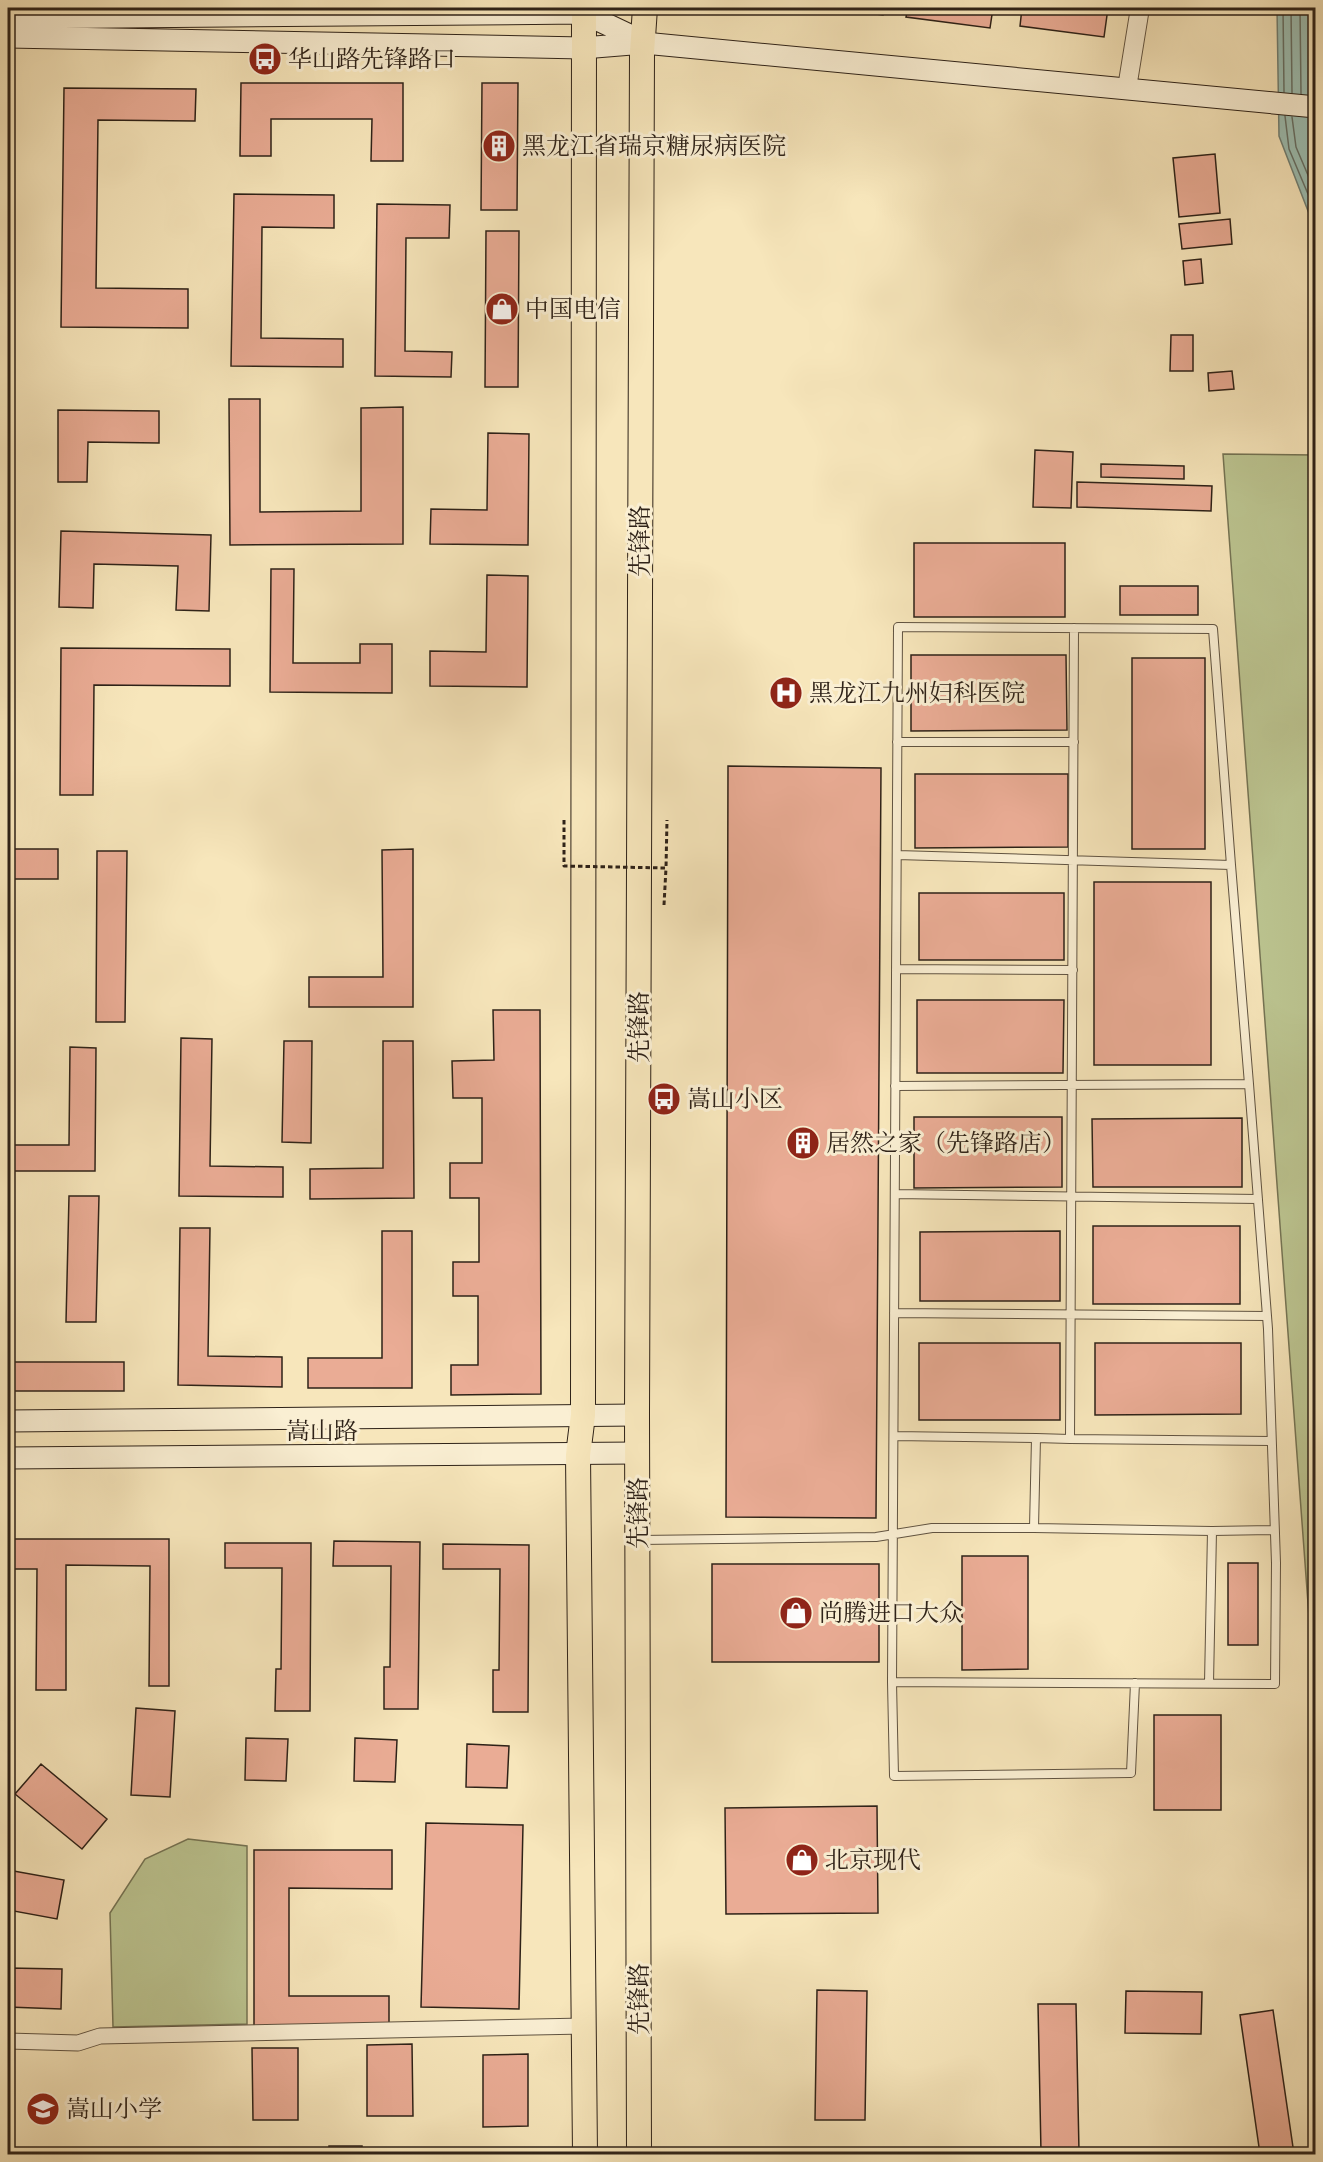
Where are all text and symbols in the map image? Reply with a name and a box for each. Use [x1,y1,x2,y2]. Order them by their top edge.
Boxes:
bus stop icon: 华山路先锋路口 [247,41,283,77]
place label: 华山路先锋路口 [288,44,456,78]
building icon: 黑龙江省瑞京糖尿病医院 [481,128,517,164]
place label: 黑龙江省瑞京糖尿病医院 [522,131,786,165]
shop icon: 中国电信 [484,291,520,327]
place label: 中国电信 [525,294,621,328]
street label: 先锋路 [625,505,659,577]
hospital icon: 黑龙江九州妇科医院 [768,675,804,711]
place label: 黑龙江九州妇科医院 [809,678,1025,712]
street label: 先锋路 [624,991,658,1063]
bus stop icon: 嵩山小区 [646,1081,682,1117]
place label: 嵩山小区 [687,1084,783,1118]
building icon: 居然之家（先锋路店） [785,1125,821,1161]
place label: 居然之家（先锋路店） [826,1128,1066,1162]
street label: 嵩山路 [286,1416,358,1450]
street label: 先锋路 [623,1477,657,1549]
shop icon: 尚腾进口大众 [778,1595,814,1631]
place label: 尚腾进口大众 [819,1598,963,1632]
shop icon: 北京现代 [784,1842,820,1878]
place label: 北京现代 [825,1845,921,1879]
street label: 先锋路 [624,1963,658,2035]
school or university icon: 嵩山小学 [25,2091,61,2127]
place label: 嵩山小学 [66,2094,162,2128]

